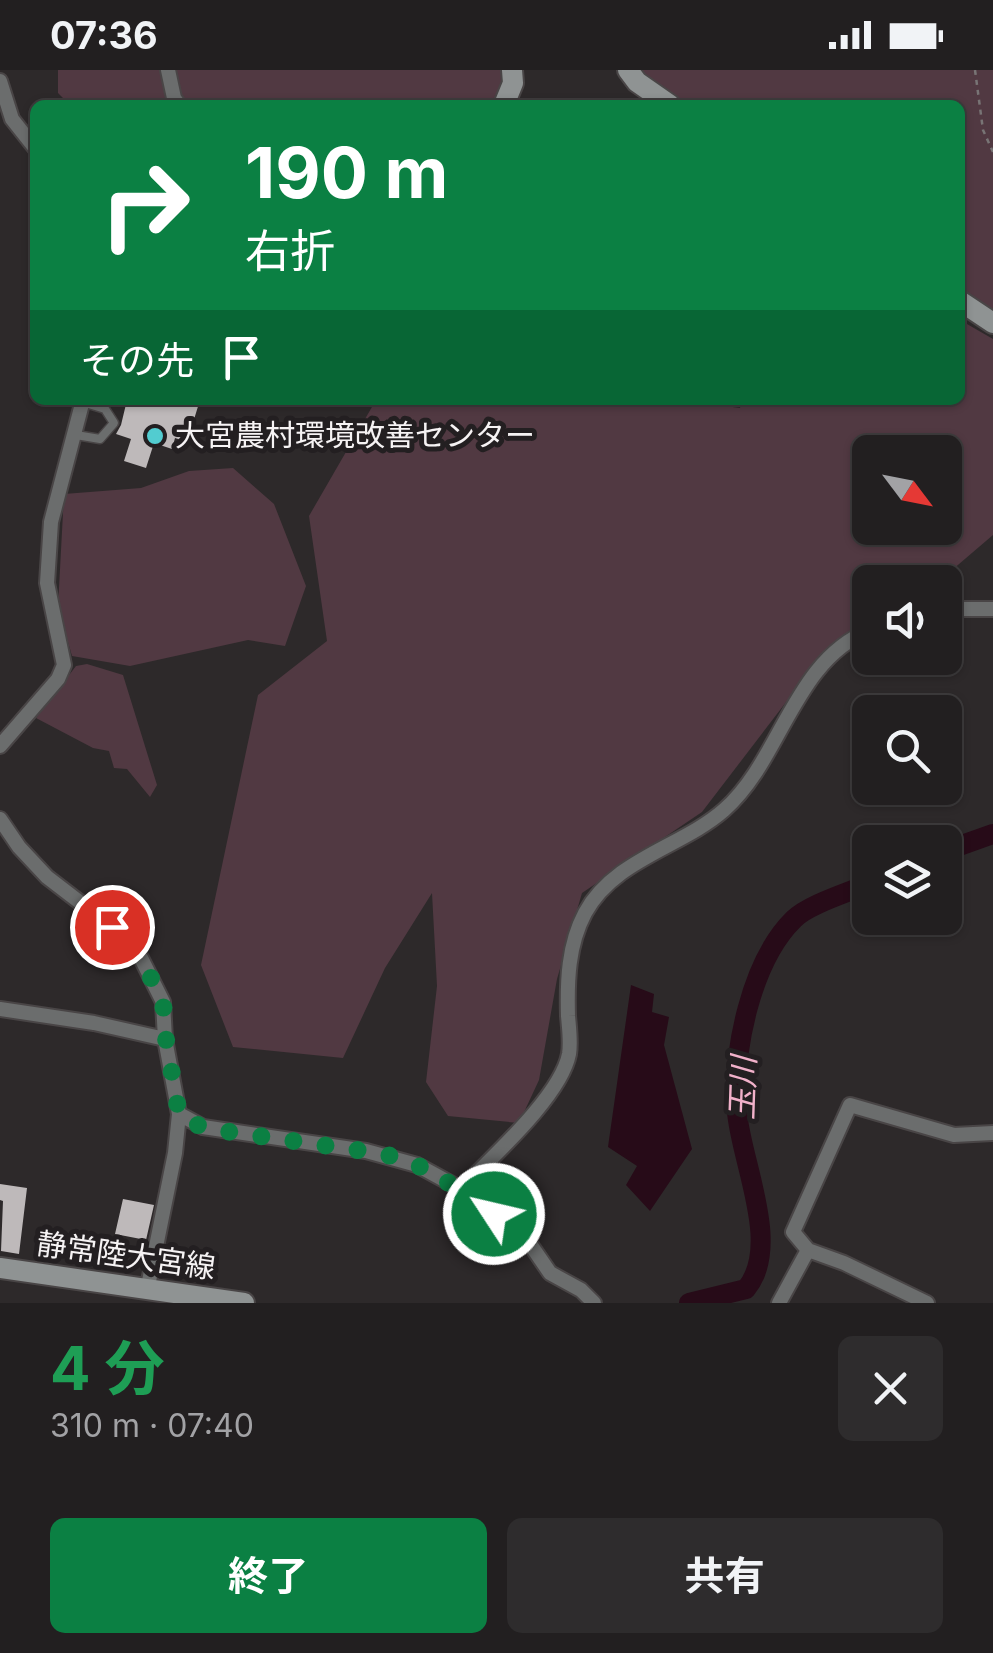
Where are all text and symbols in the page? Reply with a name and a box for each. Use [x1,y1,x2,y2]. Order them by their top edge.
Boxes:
text: 07:36 [50,12,158,58]
text: 190 m [245,130,448,215]
icon: right [80,140,210,270]
text: 右折 [245,223,335,278]
icon: arrive [214,330,269,385]
text: その先 [80,337,194,383]
place label: 大宮農村環境改善センター [175,417,535,453]
marker: 大宮農村環境改善センター [144,425,166,447]
north arrow [852,435,962,545]
map controls [852,435,962,935]
button: sound [852,565,962,675]
button: search [852,695,962,805]
button: layers [852,825,962,935]
pin [70,885,155,970]
icon: arrive [85,900,140,955]
water label: 玉川 [722,1052,763,1121]
position arrow [442,1162,546,1266]
street label: 静常陸大宮線 [35,1225,218,1285]
text: 4 分 [50,1332,165,1404]
button: close [838,1336,943,1441]
text: 310 m · 07:40 [50,1406,254,1445]
button: 終了 [50,1518,487,1633]
button: 共有 [507,1518,943,1633]

